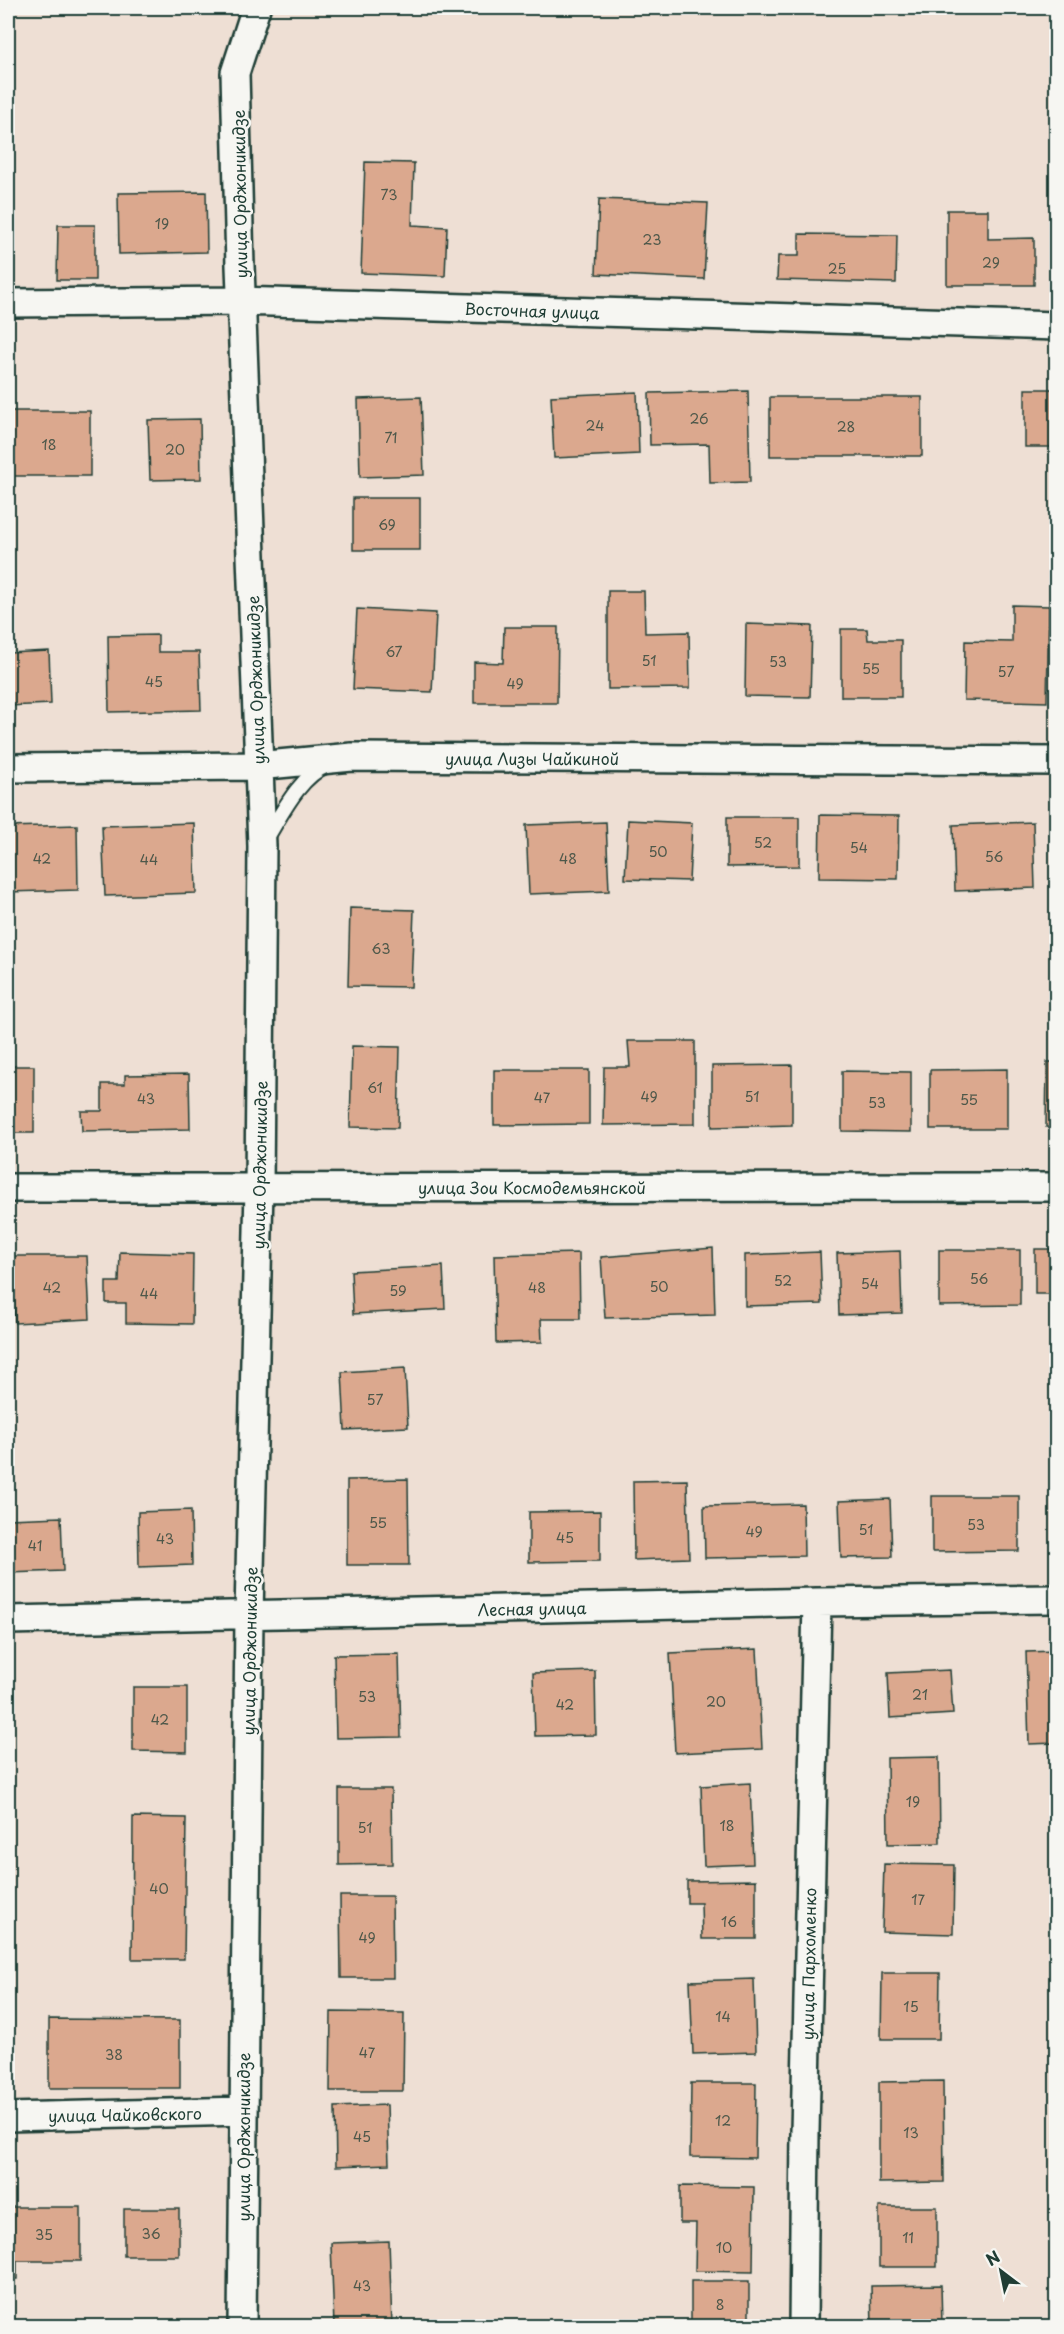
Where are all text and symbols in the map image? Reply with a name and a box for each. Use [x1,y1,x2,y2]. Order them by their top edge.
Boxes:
street label: улица Орджоникидзе [226,109,252,279]
house number: 73 [381,184,397,205]
house number: 19 [155,213,169,234]
house number: 23 [643,229,661,250]
house number: 29 [982,252,1000,273]
house number: 25 [828,258,846,279]
street label: Восточная улица [464,296,600,324]
house number: 26 [689,408,709,429]
house number: 24 [586,415,604,436]
house number: 28 [837,416,855,437]
house number: 71 [384,427,398,448]
house number: 18 [41,434,57,455]
house number: 20 [165,439,185,460]
house number: 69 [378,514,396,535]
street label: улица Орджоникидзе [240,595,270,765]
house number: 67 [385,641,403,662]
house number: 51 [642,650,656,671]
house number: 53 [769,651,787,672]
house number: 55 [862,658,880,679]
house number: 57 [998,661,1014,682]
house number: 45 [145,671,163,692]
house number: 49 [506,673,524,694]
street label: улица Лизы Чайкиной [445,746,619,770]
house number: 52 [754,832,772,853]
house number: 54 [850,837,868,858]
house number: 50 [648,841,668,862]
house number: 56 [985,846,1004,867]
house number: 42 [33,848,51,869]
house number: 48 [559,848,577,869]
house number: 44 [140,849,158,870]
house number: 63 [372,938,390,959]
house number: 61 [367,1077,383,1098]
street label: улица Орджоникидзе [246,1080,272,1250]
house number: 49 [640,1086,658,1107]
house number: 51 [745,1086,759,1107]
house number: 47 [534,1087,551,1108]
house number: 43 [137,1088,155,1109]
house number: 55 [960,1089,978,1110]
house number: 53 [868,1092,886,1113]
street label: улица Зои Космодемьянской [418,1175,646,1199]
house number: 56 [970,1268,989,1289]
house number: 52 [774,1270,792,1291]
house number: 54 [861,1273,879,1294]
house number: 50 [649,1276,669,1297]
house number: 42 [43,1277,61,1298]
house number: 48 [528,1277,546,1298]
house number: 59 [389,1280,407,1301]
house number: 44 [140,1283,158,1304]
house number: 57 [367,1389,383,1410]
house number: 55 [369,1512,387,1533]
house number: 53 [967,1514,985,1535]
house number: 51 [859,1519,873,1540]
house number: 49 [745,1521,763,1542]
house number: 45 [556,1527,574,1548]
house number: 43 [156,1528,174,1549]
house number: 41 [28,1535,42,1556]
street label: улица Орджоникидзе [236,1566,262,1736]
street label: Лесная улица [477,1595,587,1621]
house number: 21 [912,1684,928,1705]
house number: 53 [358,1686,376,1707]
house number: 20 [706,1691,726,1712]
house number: 42 [556,1694,574,1715]
house number: 42 [151,1709,169,1730]
house number: 19 [906,1791,920,1812]
house number: 18 [719,1815,735,1836]
house number: 51 [358,1817,372,1838]
house number: 40 [149,1878,169,1899]
street label: улица Пархоменко [795,1887,821,2040]
house number: 17 [911,1889,925,1910]
house number: 16 [721,1911,737,1932]
house number: 49 [358,1927,376,1948]
house number: 15 [903,1996,919,2017]
house number: 14 [715,2006,731,2027]
house number: 47 [359,2042,376,2063]
house number: 38 [105,2044,123,2065]
street label: улица Орджоникидзе [231,2052,255,2221]
street label: улица Чайковского [48,2101,202,2127]
house number: 12 [715,2110,731,2131]
house number: 13 [903,2122,919,2143]
house number: 45 [353,2126,371,2147]
house number: 36 [141,2223,161,2244]
house number: 35 [35,2224,53,2245]
house number: 11 [902,2227,914,2248]
house number: 10 [716,2237,732,2258]
north arrow [971,2241,1031,2301]
text: N [981,2244,1004,2271]
house number: 43 [353,2275,371,2296]
house number: 8 [716,2294,724,2315]

